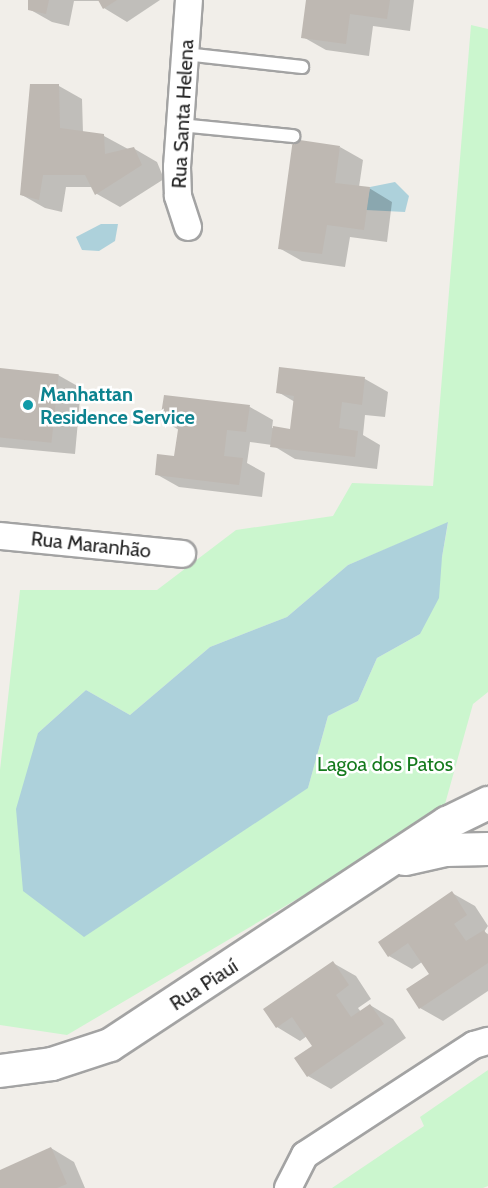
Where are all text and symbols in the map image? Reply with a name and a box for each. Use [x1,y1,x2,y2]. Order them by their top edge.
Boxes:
street label: Rua Santa Helena [167,39,199,189]
place label: Manhattan Residence Service [40,382,195,429]
marker: Manhattan Residence Service [21,398,35,412]
street label: Rua Maranhão [30,527,152,563]
park label: Lagoa dos Patos [317,752,453,776]
street label: Rua Piauí [165,954,243,1016]

